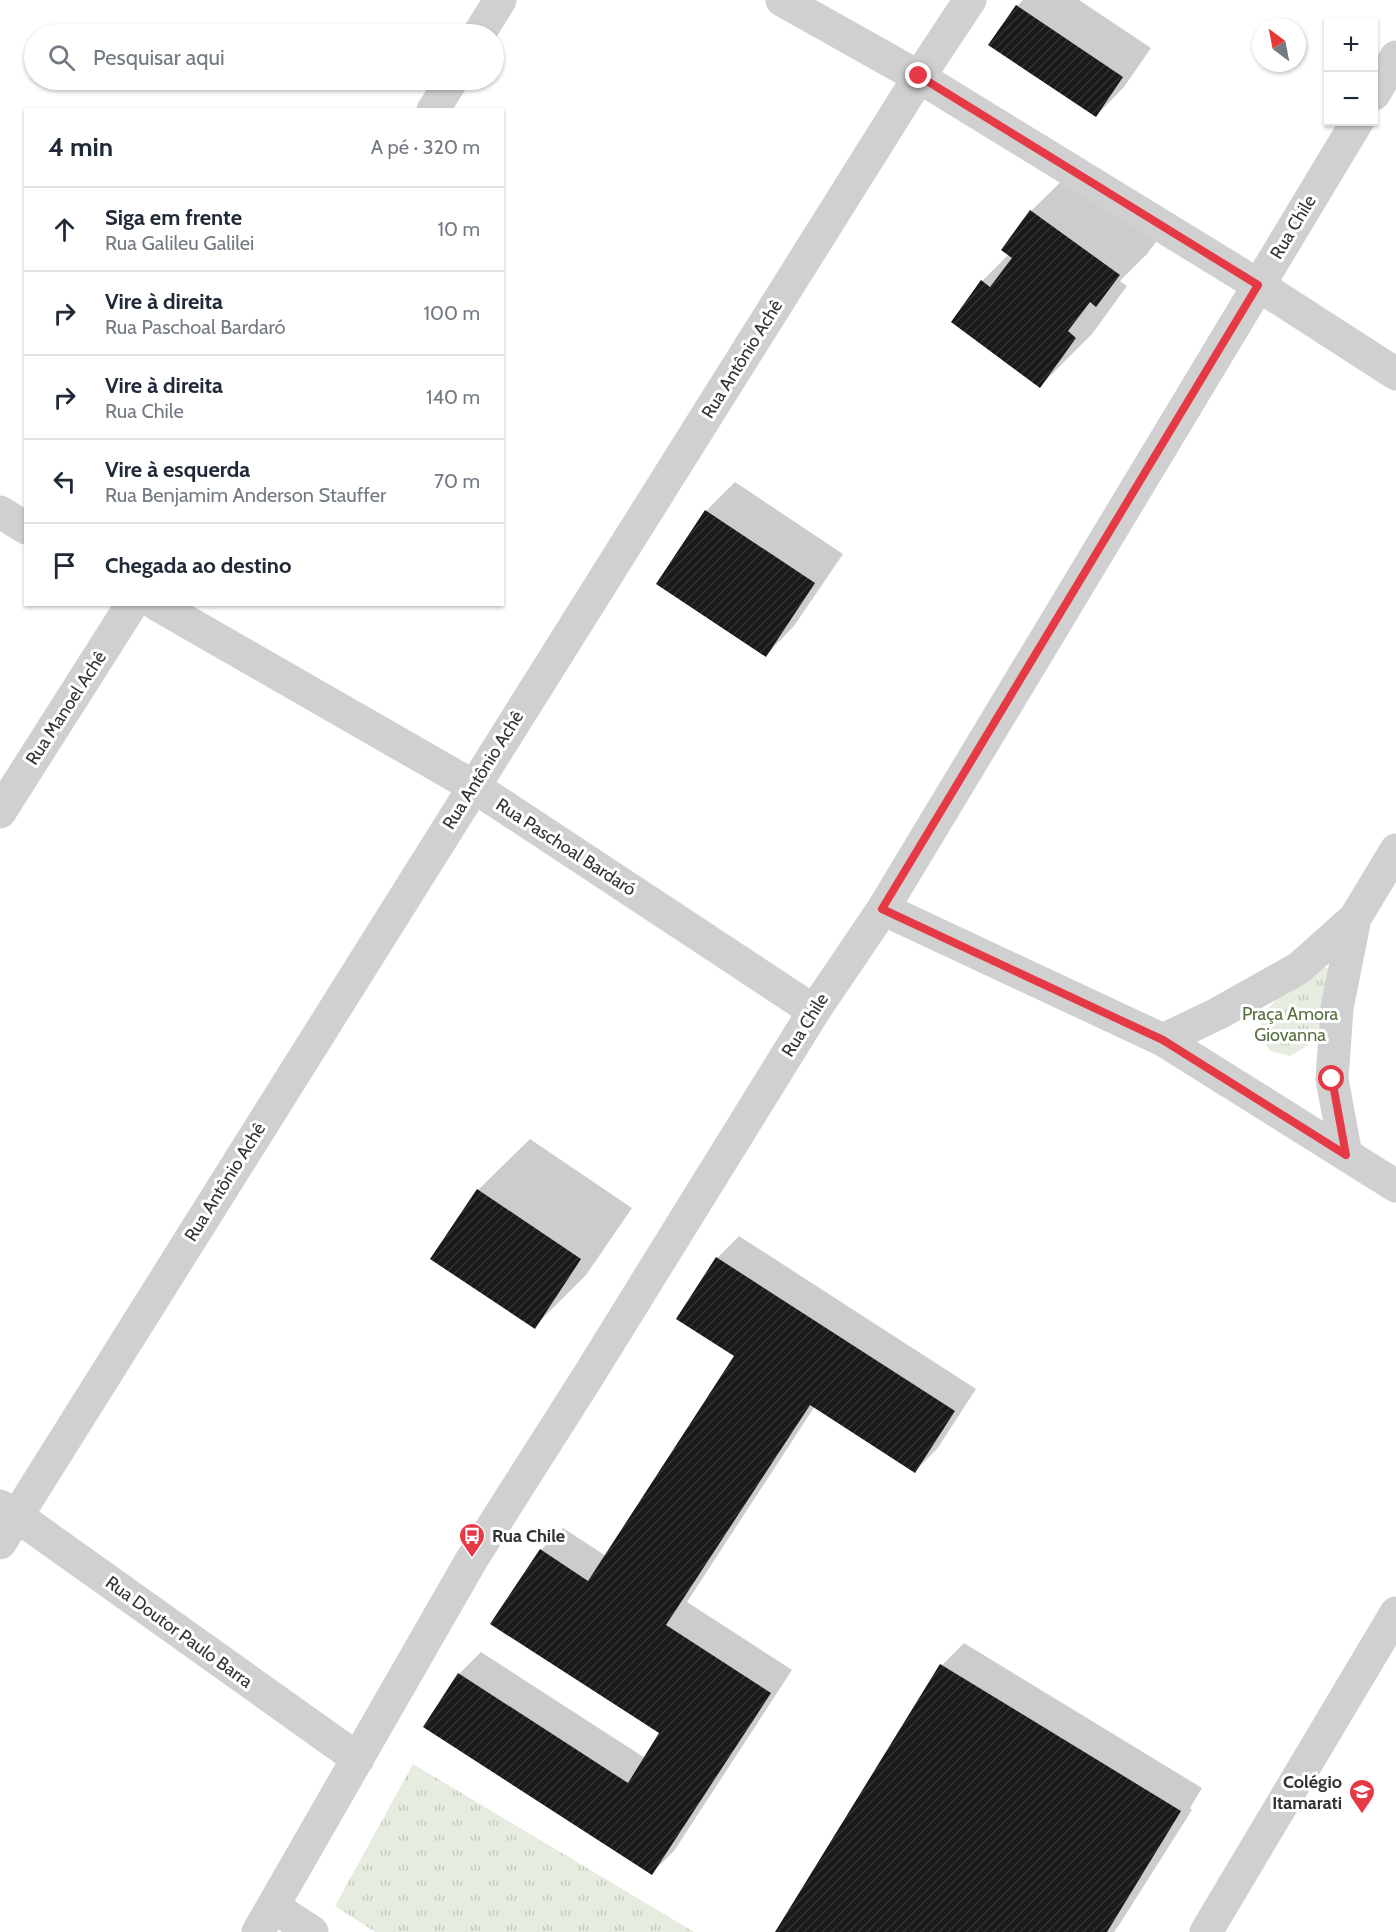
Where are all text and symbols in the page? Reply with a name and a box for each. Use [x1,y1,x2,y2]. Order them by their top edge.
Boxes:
north arrow [1252,18,1306,72]
map controls [1324,18,1378,126]
button: + [1324,18,1378,72]
search box [24,24,504,90]
icon: search [45,41,78,74]
text: Pesquisar aqui [93,44,225,71]
route end [905,62,931,88]
button: − [1324,72,1378,126]
text: 4 min [48,131,113,163]
text: A pé · 320 m [371,135,480,159]
street label: Rua Chile [1265,191,1321,263]
text: Siga em frente [105,204,242,231]
icon: ahead [48,213,81,246]
text: 10 m [437,217,480,241]
text: Rua Galileu Galilei [105,231,254,255]
text: Vire à direita [105,288,223,315]
street label: Rua Antônio Achê [697,296,787,422]
icon: right [48,297,81,330]
text: 100 m [424,301,480,325]
text: Rua Paschoal Bardaró [105,315,286,339]
text: Vire à direita [105,372,223,399]
icon: right [48,381,81,414]
text: 140 m [426,385,480,409]
text: Rua Chile [105,399,184,423]
text: Vire à esquerda [105,456,250,483]
icon: left [48,465,81,498]
text: 70 m [434,469,480,493]
text: Rua Benjamim Anderson Stauffer [105,483,386,507]
icon: arrive [48,549,81,582]
text: Chegada ao destino [105,552,291,579]
street label: Rua Manoel Achê [21,647,111,769]
street label: Rua Antônio Achê [438,707,528,833]
street label: Rua Paschoal Bardaró [492,794,640,901]
street label: Rua Chile [777,989,833,1061]
park label: Praça Amora Giovanna [1242,1003,1338,1046]
route start [1318,1065,1344,1091]
street label: Rua Antônio Achê [180,1119,270,1245]
bus stop icon: Rua Chile [457,1521,487,1559]
place label: Rua Chile [492,1525,565,1547]
street label: Rua Doutor Paulo Barra [101,1571,257,1693]
place label: Colégio Itamarati [1272,1771,1342,1814]
school or university icon: Colégio Itamarati [1347,1777,1377,1815]

